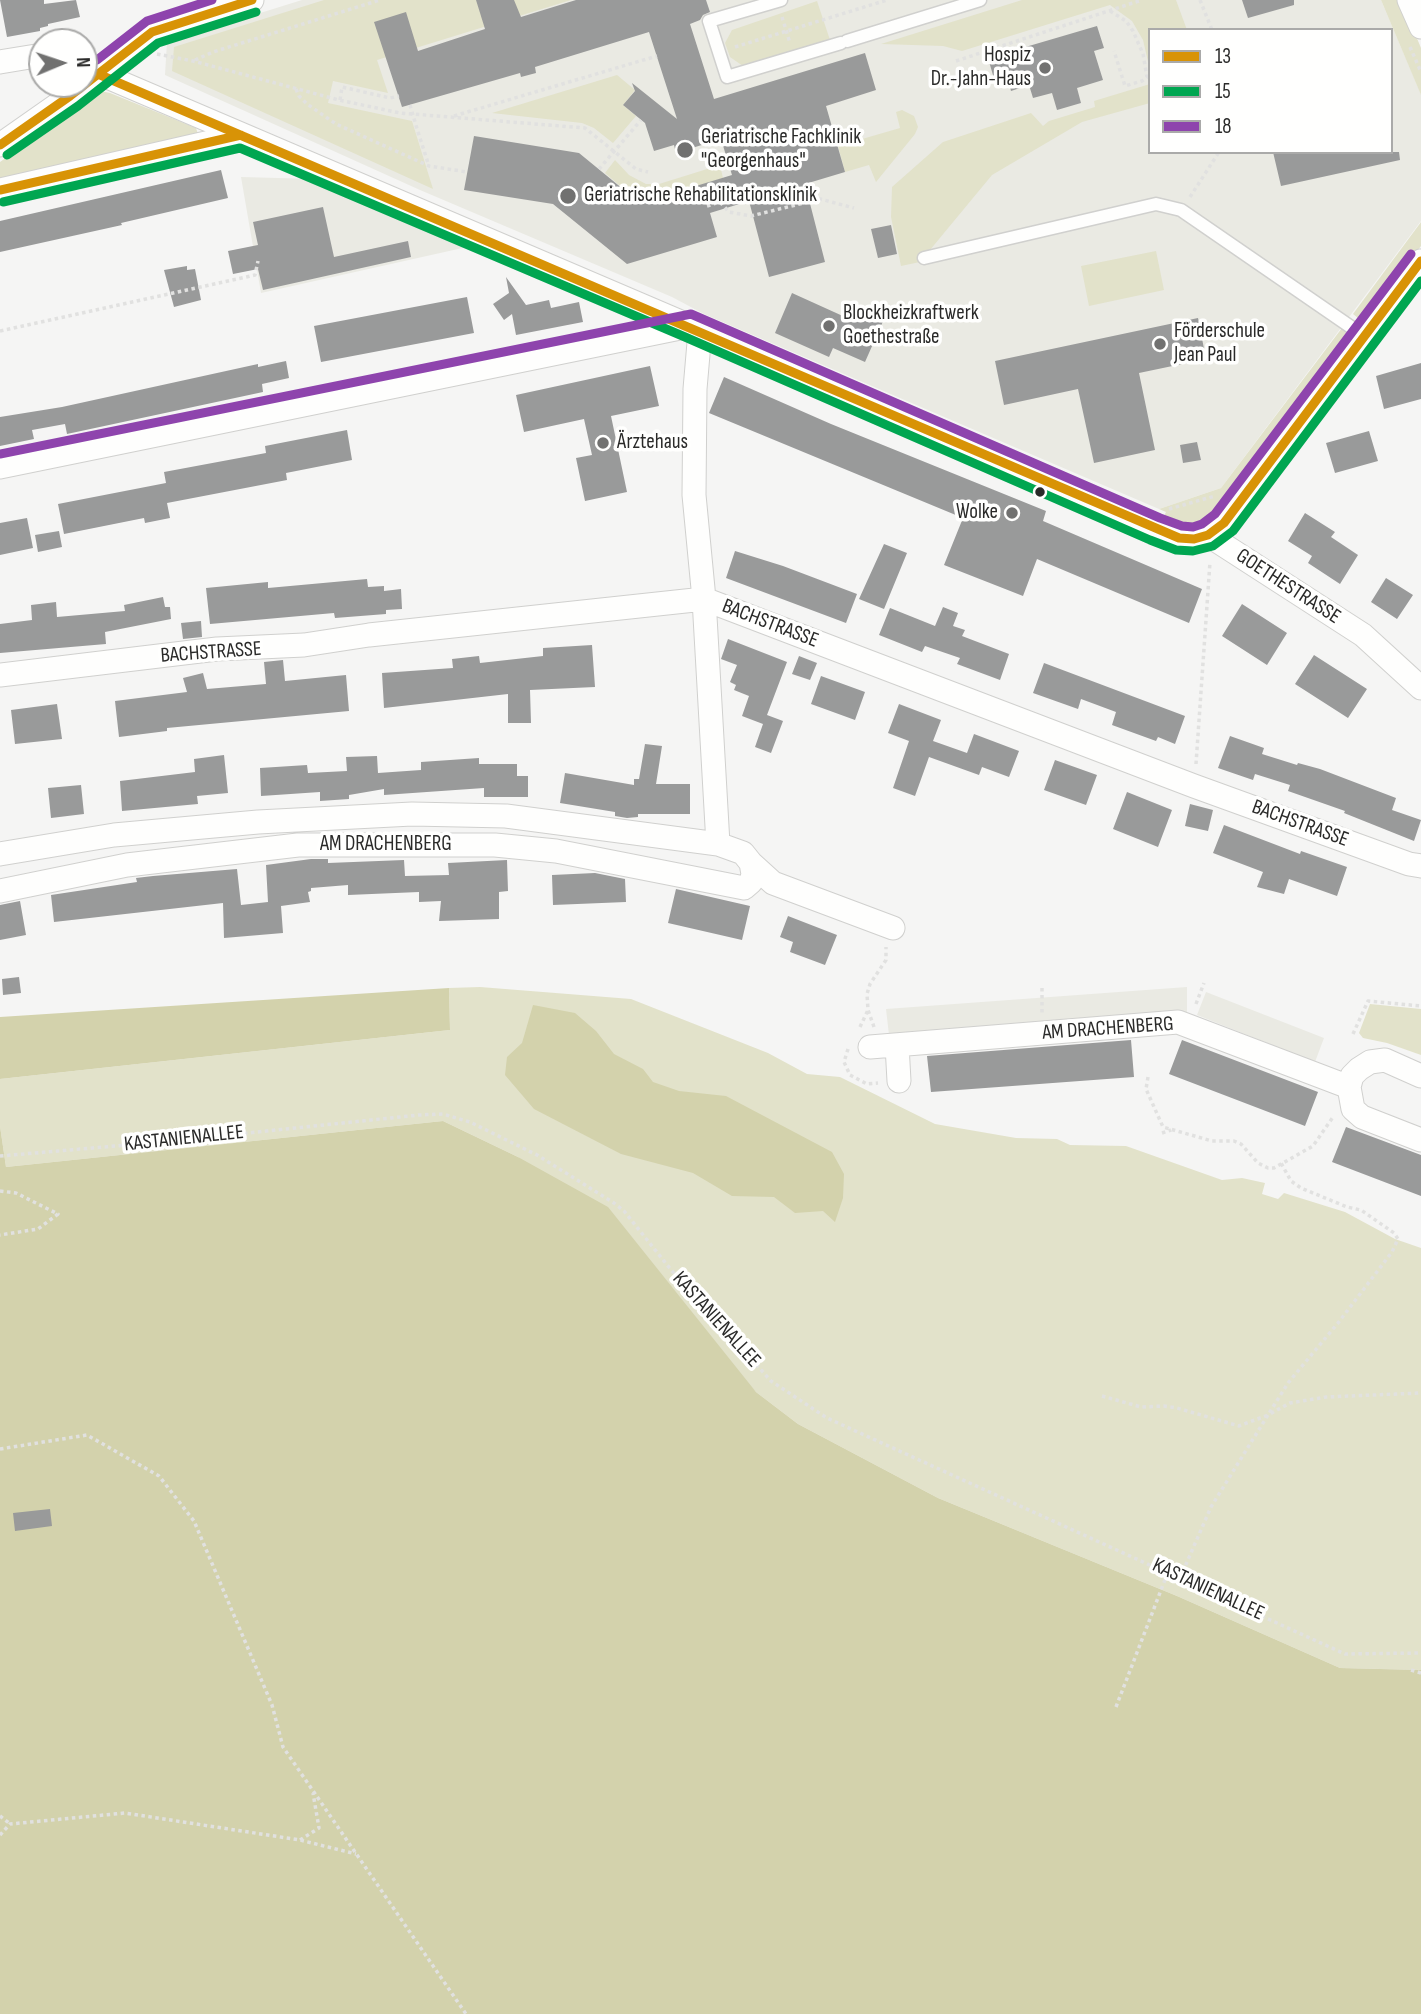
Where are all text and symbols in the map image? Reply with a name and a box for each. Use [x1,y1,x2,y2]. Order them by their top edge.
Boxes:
north arrow [28,28,98,98]
legend [1148,28,1393,154]
place label: Hospiz Dr.-Jahn-Haus [931,43,1031,93]
text: 13 [1215,44,1231,69]
text: N [71,57,94,68]
marker: Hospiz Dr.-Jahn-Haus [1037,60,1053,76]
text: 15 [1215,79,1231,104]
text: 18 [1215,114,1232,139]
place label: Geriatrische Fachklinik "Georgenhaus" [701,125,861,175]
marker: Geriatrische Fachklinik "Georgenhaus" [675,140,695,160]
place label: Geriatrische Rehabilitationsklinik [584,183,817,209]
marker: Geriatrische Rehabilitationsklinik [558,186,578,206]
place label: Blockheizkraftwerk Goethestraße [843,301,979,351]
marker: Blockheizkraftwerk Goethestraße [821,318,837,334]
place label: Förderschule Jean Paul [1174,319,1265,369]
marker: Förderschule Jean Paul [1152,336,1168,352]
place label: Ärztehaus [617,430,688,456]
marker: Ärztehaus [595,435,611,451]
unlabelled marker [1033,485,1047,499]
place label: Wolke [956,500,998,526]
marker: Wolke [1004,505,1020,521]
street label: GOETHESTRASSE [1231,544,1345,630]
street label: BACHSTRASSE [718,594,822,654]
street label: BACHSTRASSE [160,637,262,669]
street label: BACHSTRASSE [1248,795,1352,853]
street label: AM DRACHENBERG [320,832,452,858]
street label: AM DRACHENBERG [1041,1012,1175,1046]
street label: KASTANIENALLEE [123,1120,245,1158]
street label: KASTANIENALLEE [666,1267,766,1373]
street label: KASTANIENALLEE [1148,1553,1268,1627]

